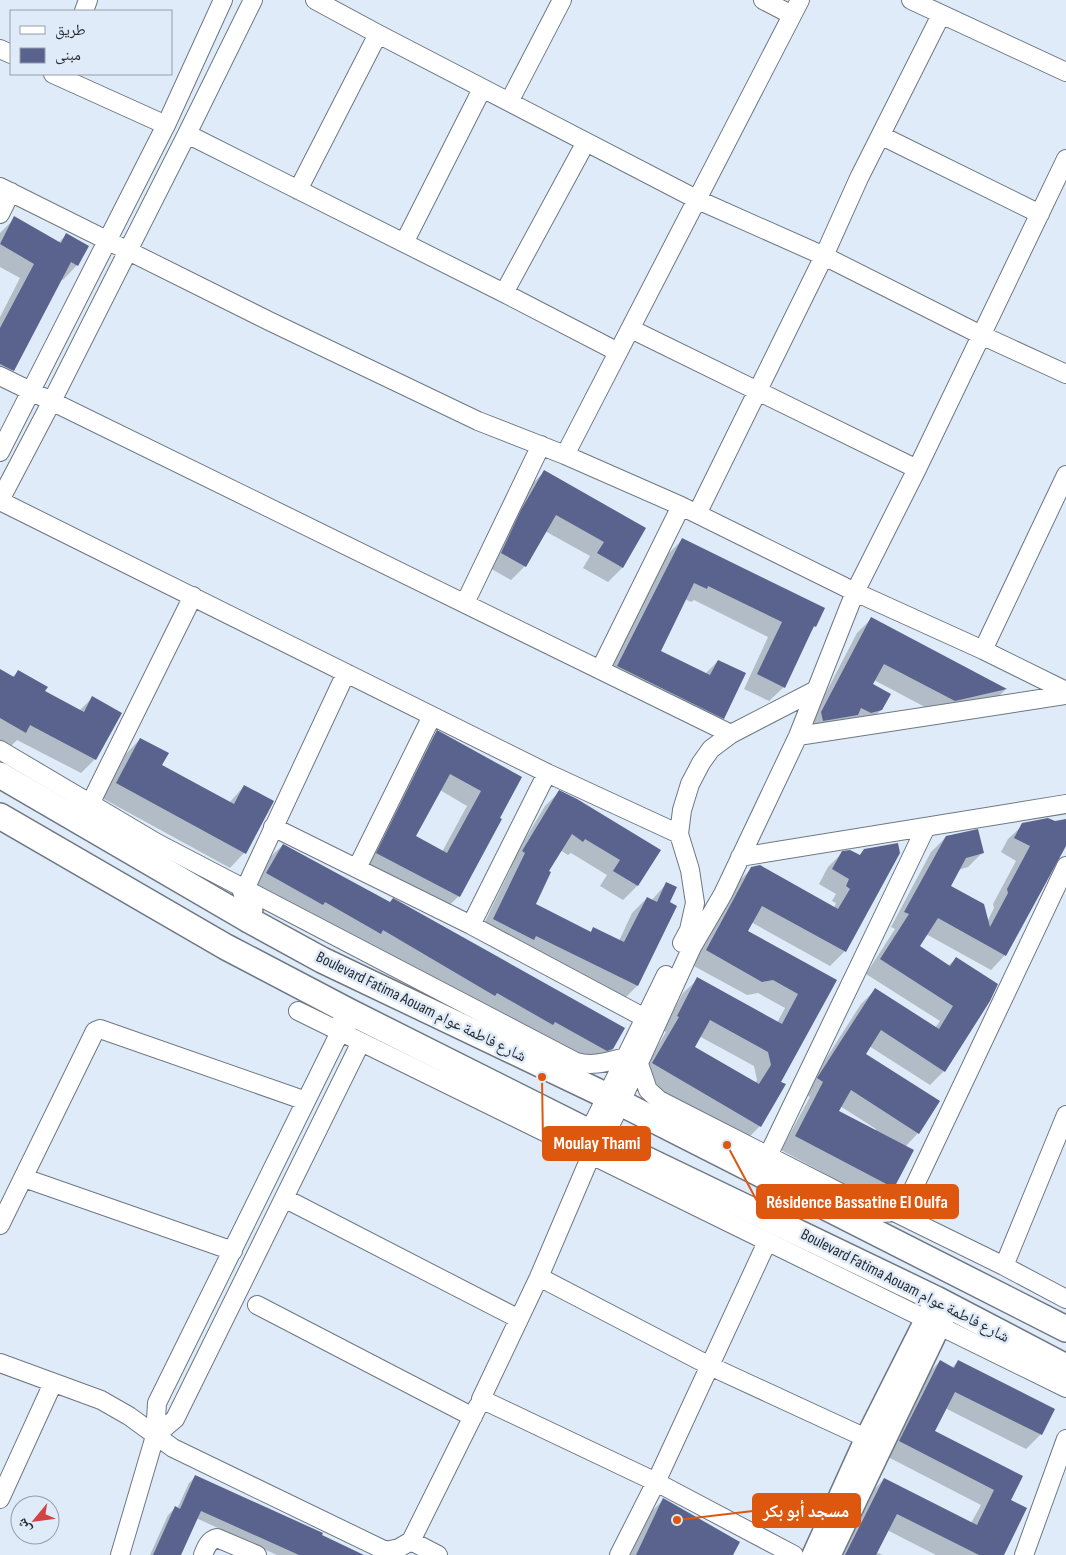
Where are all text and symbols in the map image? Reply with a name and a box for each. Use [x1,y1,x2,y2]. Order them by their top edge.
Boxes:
legend [10,10,172,75]
text: طريق [55,21,86,40]
text: مبنى [55,46,81,65]
street label: Boulevard Fatima Aouam شارع فاطمة عوام [313,948,529,1066]
callout: Moulay Thami [543,1127,650,1160]
text: Moulay Thami [554,1133,640,1154]
callout: Résidence Bassatine El Oulfa [757,1185,958,1218]
text: Résidence Bassatine El Oulfa [766,1192,948,1213]
street label: Boulevard Fatima Aouam شارع فاطمة عوام [798,1225,1012,1347]
callout: مسجد أبو بكر [753,1494,860,1527]
north arrow [10,1495,60,1545]
text: مسجد أبو بكر [762,1500,849,1522]
text: ش [13,1515,35,1537]

